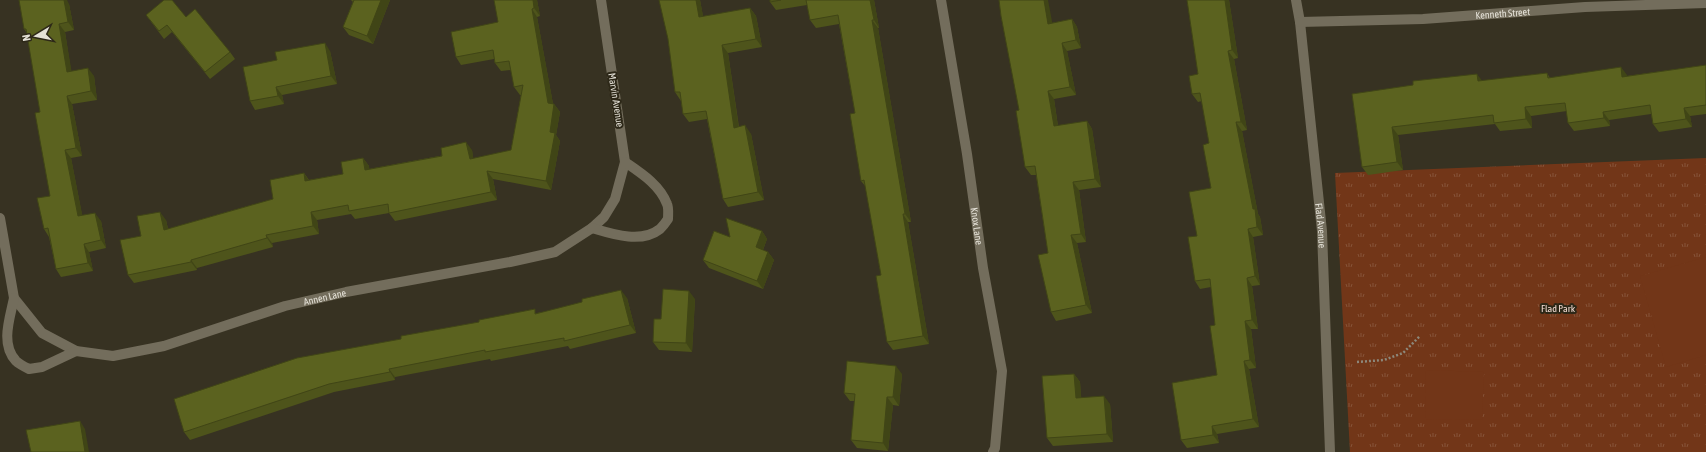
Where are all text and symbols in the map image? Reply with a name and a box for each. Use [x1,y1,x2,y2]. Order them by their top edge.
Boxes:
street label: Kenneth Street [1475,6,1530,21]
north arrow [16,16,56,56]
text: N [20,33,33,42]
street label: Marvin Avenue [606,72,626,128]
street label: Flad Avenue [1314,202,1328,249]
street label: Knox Lane [969,207,985,246]
street label: Annen Lane [302,287,348,307]
park label: Flad Park [1541,303,1576,314]

